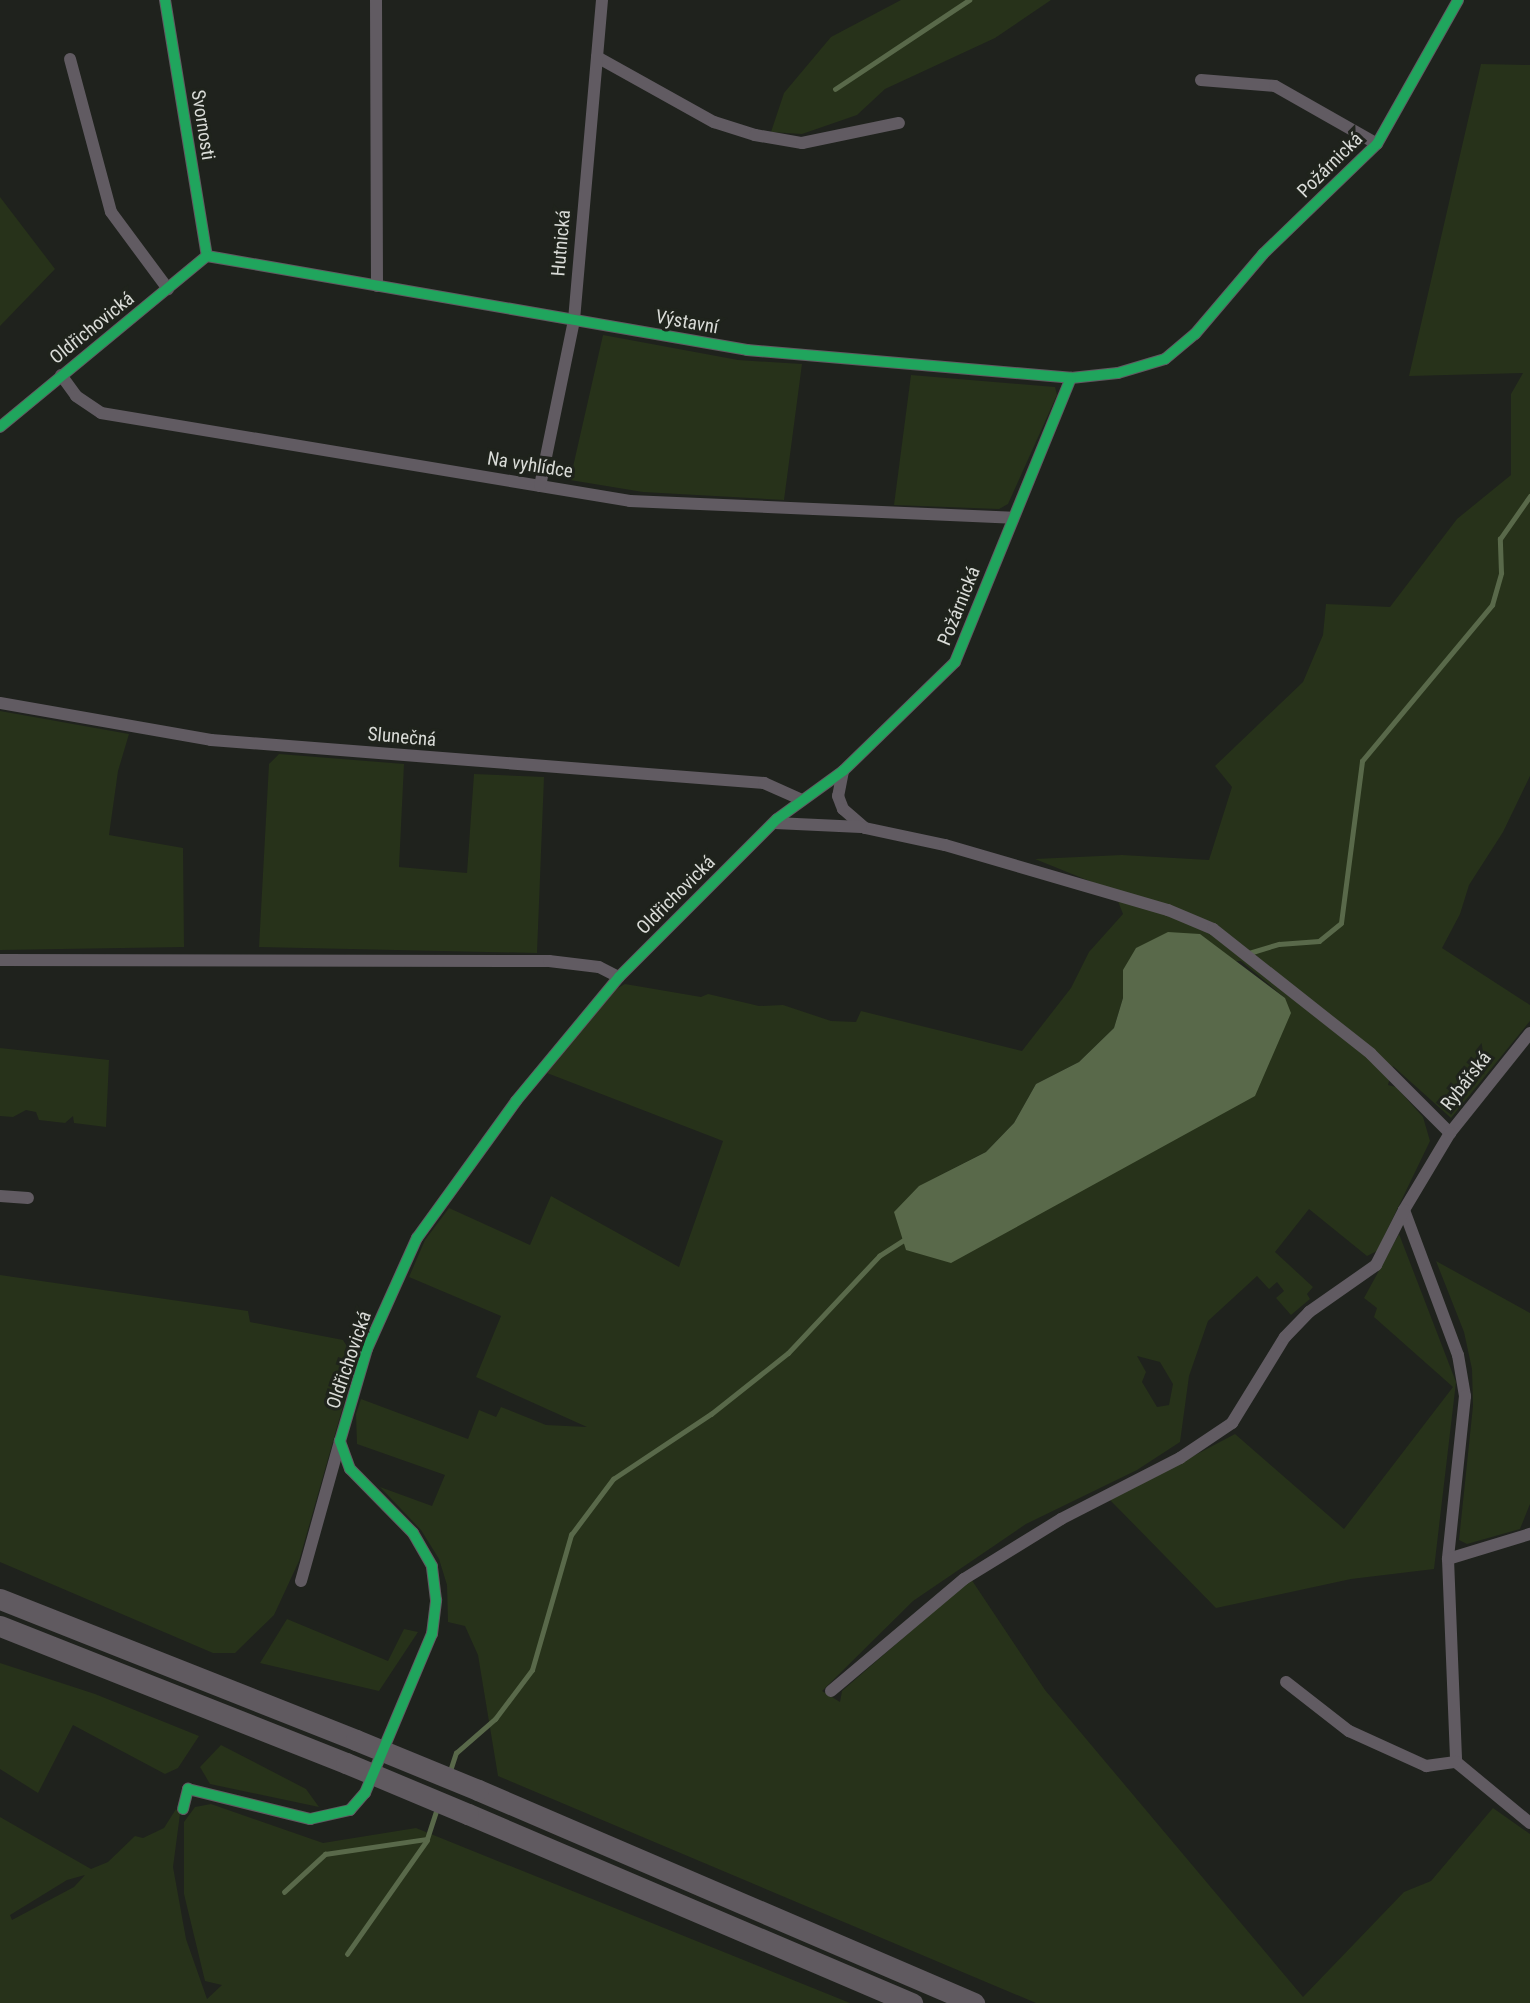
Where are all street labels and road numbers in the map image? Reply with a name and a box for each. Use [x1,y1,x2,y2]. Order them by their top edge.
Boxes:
street label: Svornosti [186,88,220,162]
street label: Požárnická [1293,128,1367,202]
street label: Hutnická [547,209,575,277]
street label: Oldřichovická [45,287,139,369]
street label: Výstavní [654,305,720,339]
street label: Na vyhlídce [486,447,574,483]
street label: Požárnická [933,563,985,649]
street label: Slunečná [367,723,437,751]
street label: Oldřichovická [632,851,720,939]
street label: Rybářská [1436,1047,1496,1115]
street label: Oldřichovická [322,1308,376,1412]

